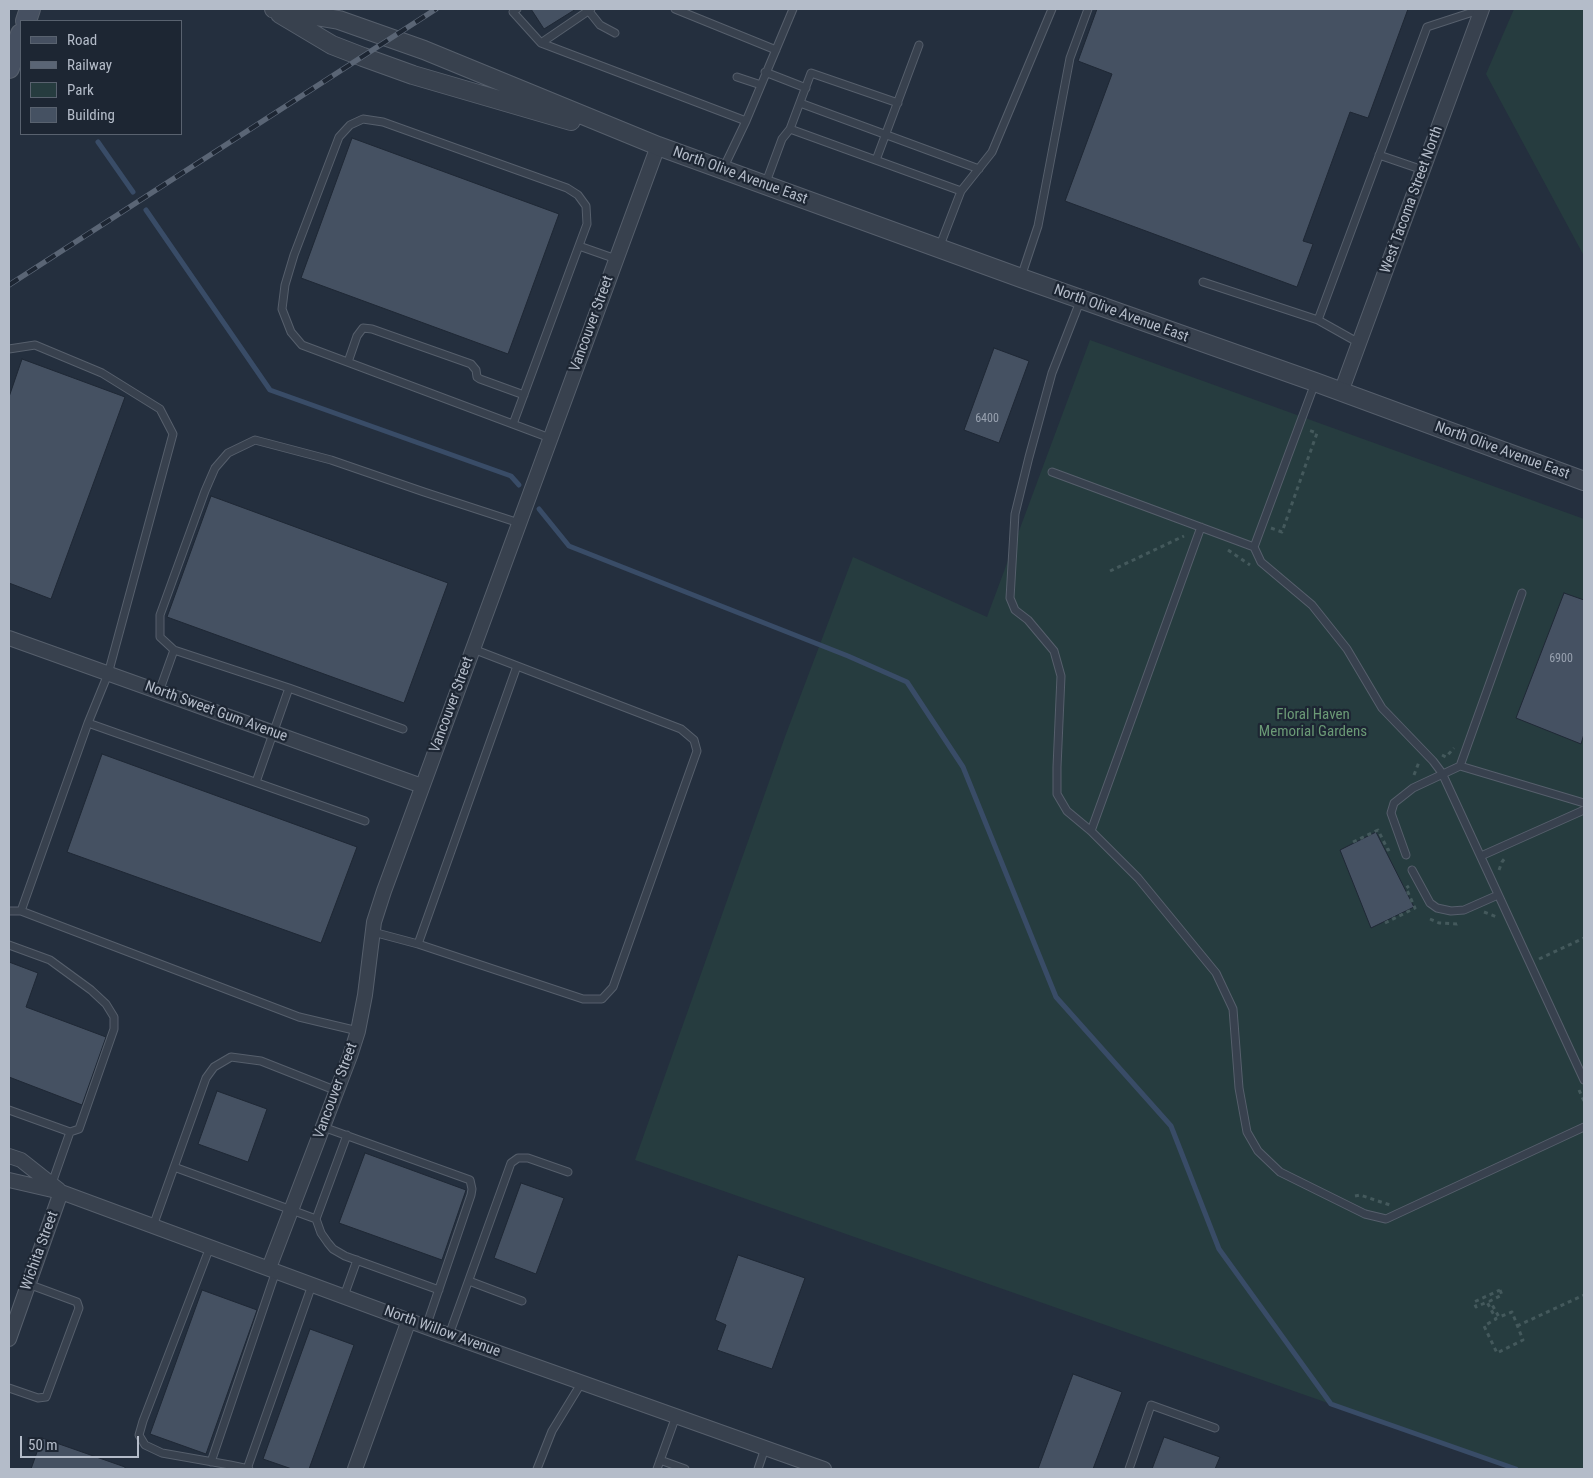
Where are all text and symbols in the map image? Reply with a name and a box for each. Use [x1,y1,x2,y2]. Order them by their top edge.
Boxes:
legend [20,20,182,135]
text: Road [67,31,97,49]
text: Railway [67,56,112,74]
text: Park [67,81,94,99]
text: Building [67,106,115,124]
street label: West Tacoma Street North [1377,124,1447,276]
street label: North Olive Avenue East [670,143,810,209]
street label: Vancouver Street [566,274,618,374]
street label: North Olive Avenue East [1051,281,1191,347]
house number: 6400 [975,412,999,426]
street label: North Olive Avenue East [1432,418,1572,484]
house number: 6900 [1549,652,1573,666]
street label: Vancouver Street [426,655,478,755]
street label: North Sweet Gum Avenue [142,678,290,746]
park label: Floral Haven Memorial Gardens [1259,706,1367,741]
street label: Vancouver Street [310,1041,362,1141]
street label: Wichita Street [17,1209,63,1293]
street label: North Willow Avenue [381,1303,503,1361]
scale bar [22,1426,141,1458]
text: 50 m [28,1436,58,1454]

